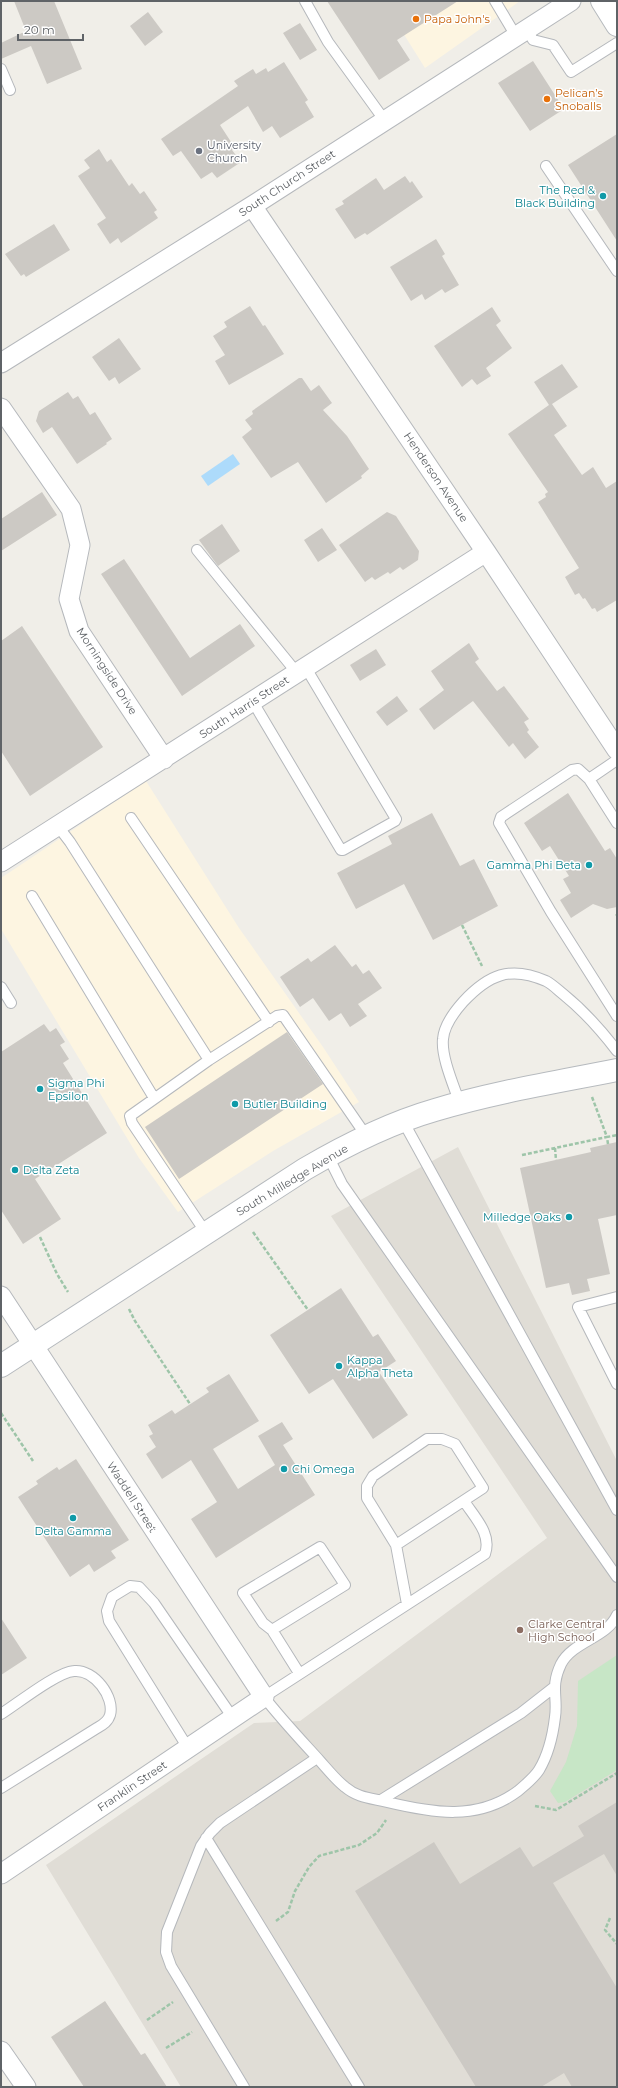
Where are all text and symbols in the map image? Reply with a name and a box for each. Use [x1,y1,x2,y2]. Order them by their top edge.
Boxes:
place label: Papa John's [424,12,491,26]
marker: Papa John's [411,14,421,24]
scale bar [18,16,83,42]
text: 20 m [24,22,55,37]
place label: Pelican’s Snoballs [555,86,604,113]
marker: Pelican’s Snoballs [542,94,552,104]
place label: University Church [207,138,261,165]
marker: University Church [194,146,204,156]
street label: South Church Street [236,146,338,219]
place label: The Red & Black Building [515,183,596,210]
marker: The Red & Black Building [598,191,608,201]
street label: Henderson Avenue [401,429,472,525]
street label: Morningside Drive [74,625,141,718]
street label: South Harris Street [196,672,292,741]
place label: Gamma Phi Beta [486,858,581,872]
marker: Gamma Phi Beta [584,860,594,870]
place label: Sigma Phi Epsilon [48,1076,105,1103]
marker: Sigma Phi Epsilon [35,1084,45,1094]
place label: Butler Building [243,1097,327,1111]
marker: Butler Building [230,1099,240,1109]
street label: South Milledge Avenue [234,1141,351,1219]
place label: Delta Zeta [23,1163,80,1177]
marker: Delta Zeta [10,1165,20,1175]
place label: Milledge Oaks [483,1210,562,1224]
marker: Milledge Oaks [564,1212,574,1222]
place label: Kappa Alpha Theta [347,1353,413,1380]
marker: Kappa Alpha Theta [334,1361,344,1371]
street label: Waddell Street [104,1459,160,1536]
place label: Chi Omega [292,1462,355,1476]
marker: Chi Omega [279,1464,289,1474]
marker: Delta Gamma [68,1513,78,1523]
place label: Delta Gamma [34,1524,112,1538]
place label: Clarke Central High School [528,1617,605,1644]
marker: Clarke Central High School [515,1625,525,1635]
street label: Franklin Street [95,1757,170,1814]

